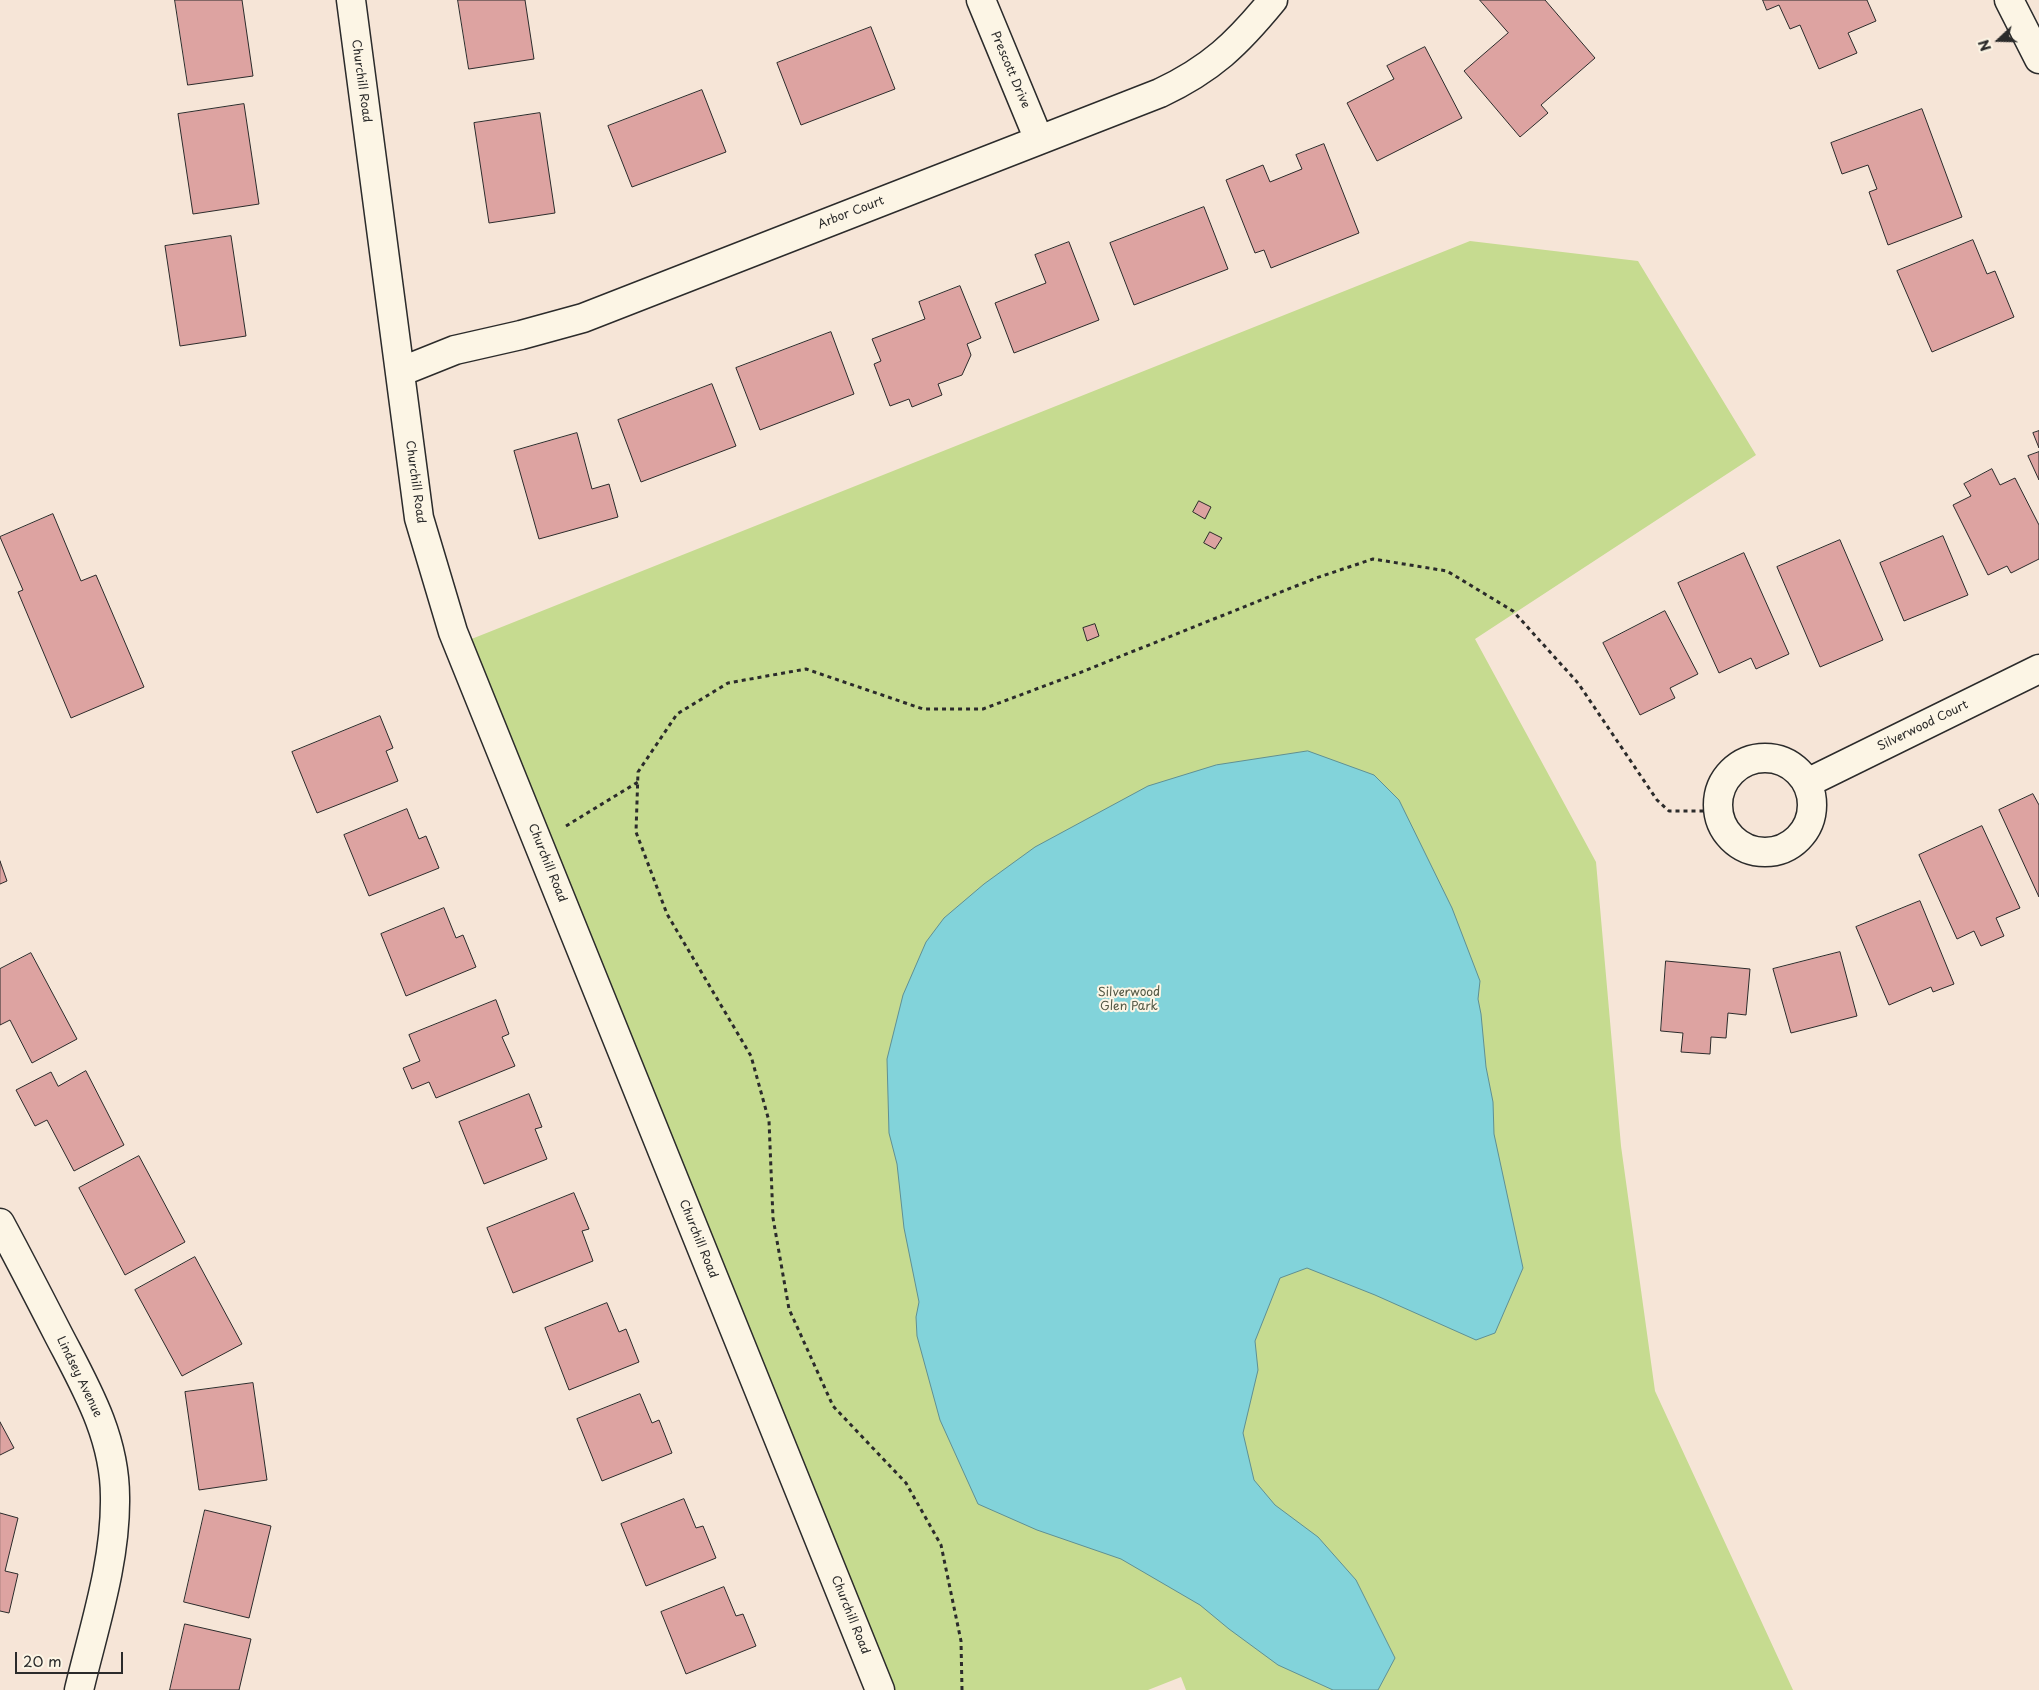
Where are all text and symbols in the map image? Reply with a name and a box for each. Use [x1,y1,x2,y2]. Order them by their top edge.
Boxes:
north arrow [1974,15,2024,65]
street label: Prescott Drive [987,29,1033,111]
text: N [1973,37,1996,54]
street label: Churchill Road [348,39,374,123]
street label: Arbor Court [816,194,886,232]
street label: Churchill Road [402,440,428,524]
street label: Silverwood Court [1875,698,1971,754]
street label: Churchill Road [525,822,569,904]
park label: Silverwood Glen Park [1098,986,1160,1014]
street label: Churchill Road [676,1198,720,1280]
street label: Lindsey Avenue [53,1334,105,1420]
street label: Churchill Road [828,1574,872,1656]
scale bar [18,1642,125,1674]
text: 20 m [23,1649,62,1672]

